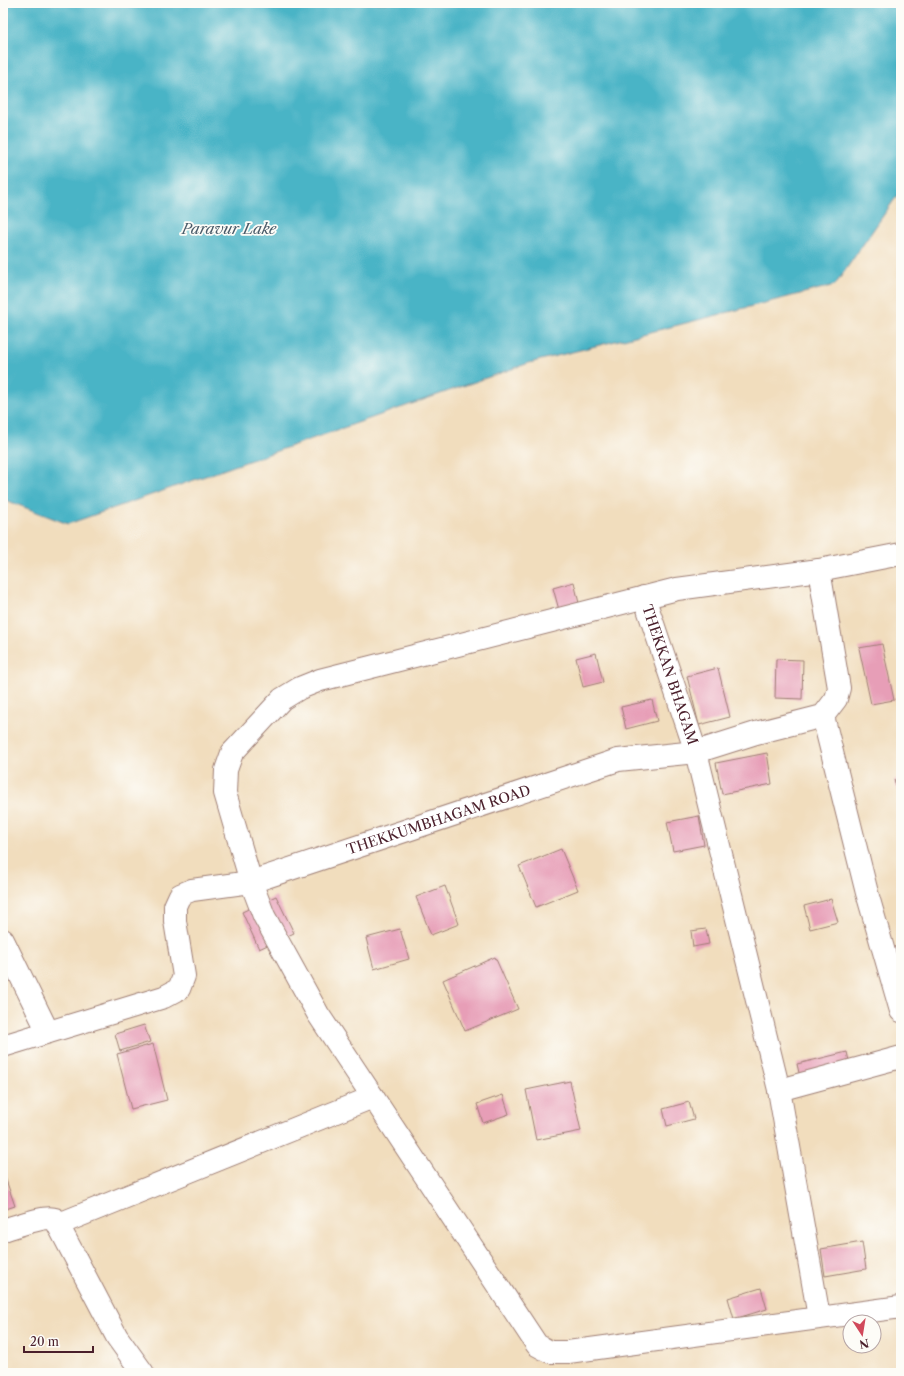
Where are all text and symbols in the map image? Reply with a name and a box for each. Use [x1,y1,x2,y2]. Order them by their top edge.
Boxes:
water label: Paravur Lake [181,219,277,238]
street label: THEKKAN BHAGAM [638,602,702,747]
street label: THEKKUMBHAGAM ROAD [344,781,533,859]
north arrow [842,1314,882,1354]
scale bar [24,1328,93,1354]
text: 20 m [30,1334,59,1349]
text: N [858,1336,870,1352]

